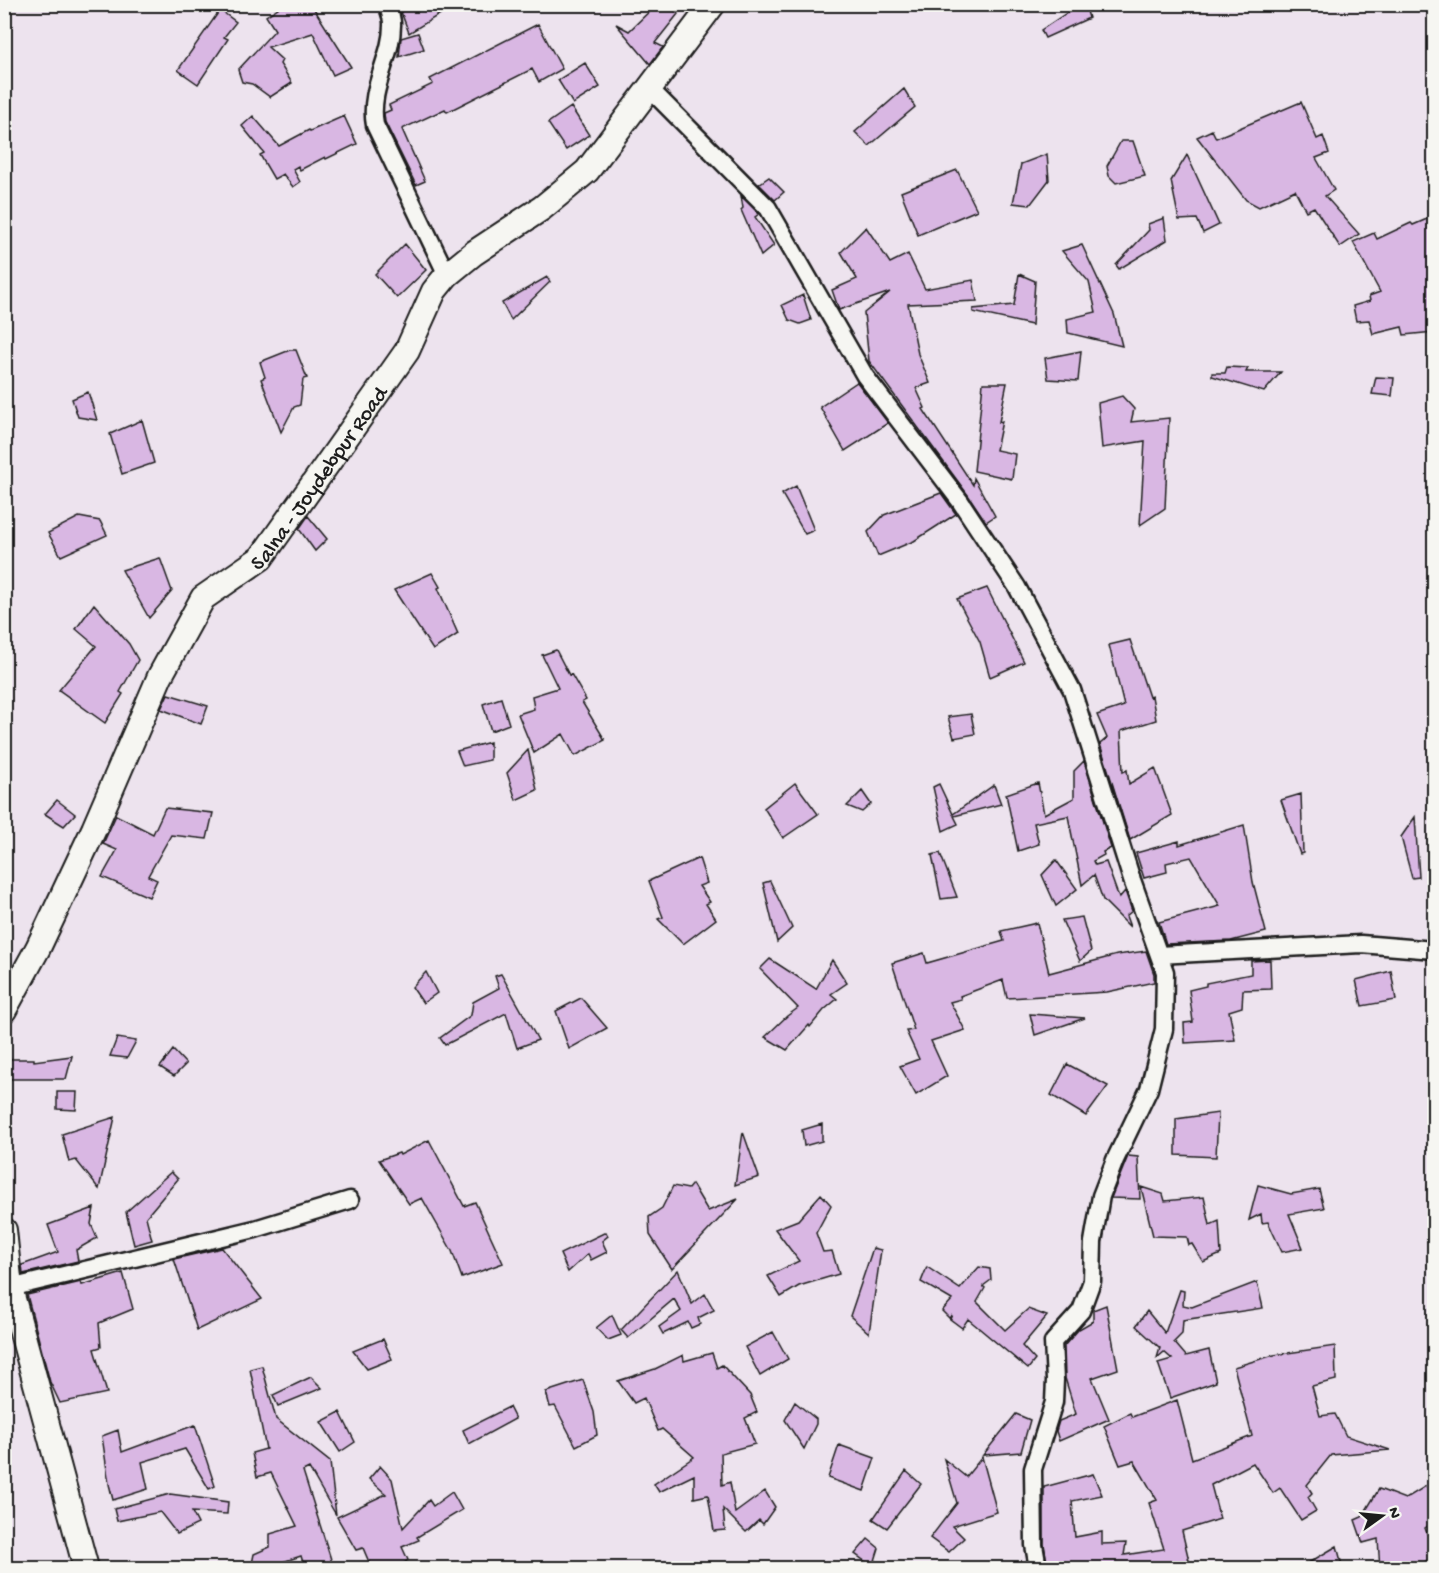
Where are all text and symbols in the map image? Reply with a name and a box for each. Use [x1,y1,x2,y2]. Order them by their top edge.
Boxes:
street label: Salna - Joydebpur Road [247,381,396,578]
north arrow [1352,1486,1412,1546]
text: N [1383,1506,1404,1521]

